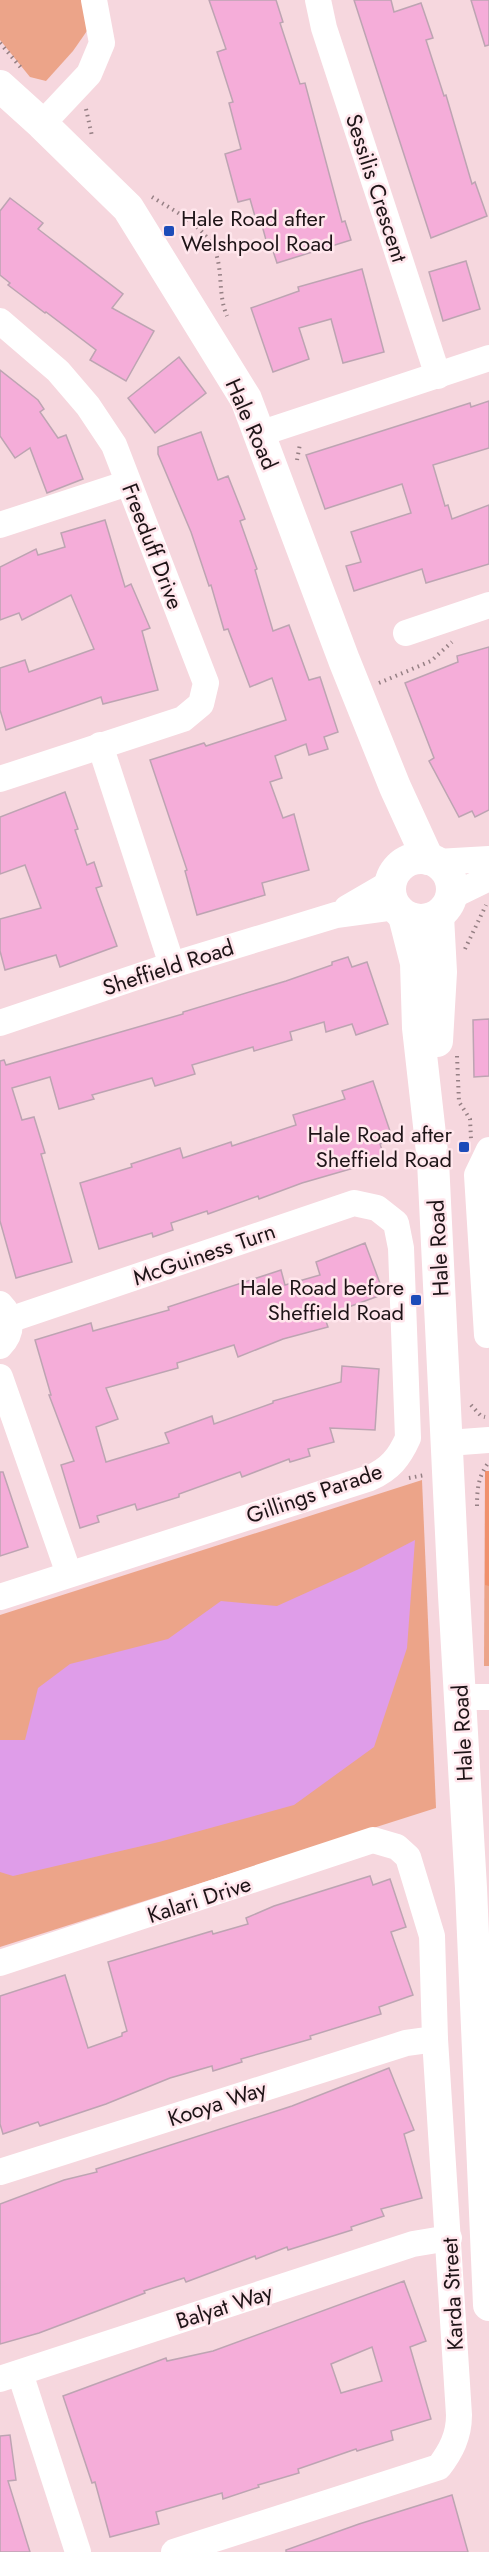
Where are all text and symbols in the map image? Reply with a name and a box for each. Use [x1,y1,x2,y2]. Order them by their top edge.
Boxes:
street label: Sessilis Crescent [338,110,416,267]
place label: Hale Road after Welshpool Road [181,202,334,259]
marker: Hale Road after Welshpool Road [162,224,176,238]
street label: Hale Road [218,373,286,475]
street label: Freeduff Drive [114,478,192,614]
street label: Sheffield Road [98,931,238,1003]
place label: Hale Road after Sheffield Road [308,1118,452,1175]
marker: Hale Road after Sheffield Road [457,1140,471,1154]
street label: Hale Road [419,1199,457,1297]
street label: McGuiness Turn [128,1215,280,1293]
place label: Hale Road before Sheffield Road [240,1271,404,1328]
marker: Hale Road before Sheffield Road [409,1293,423,1307]
street label: Gillings Parade [242,1455,386,1531]
street label: Hale Road [443,1684,481,1782]
street label: Kalari Drive [143,1867,255,1931]
street label: Kooya Way [164,2072,271,2134]
street label: Karda Street [433,2236,471,2351]
street label: Balyat Way [172,2275,277,2337]

